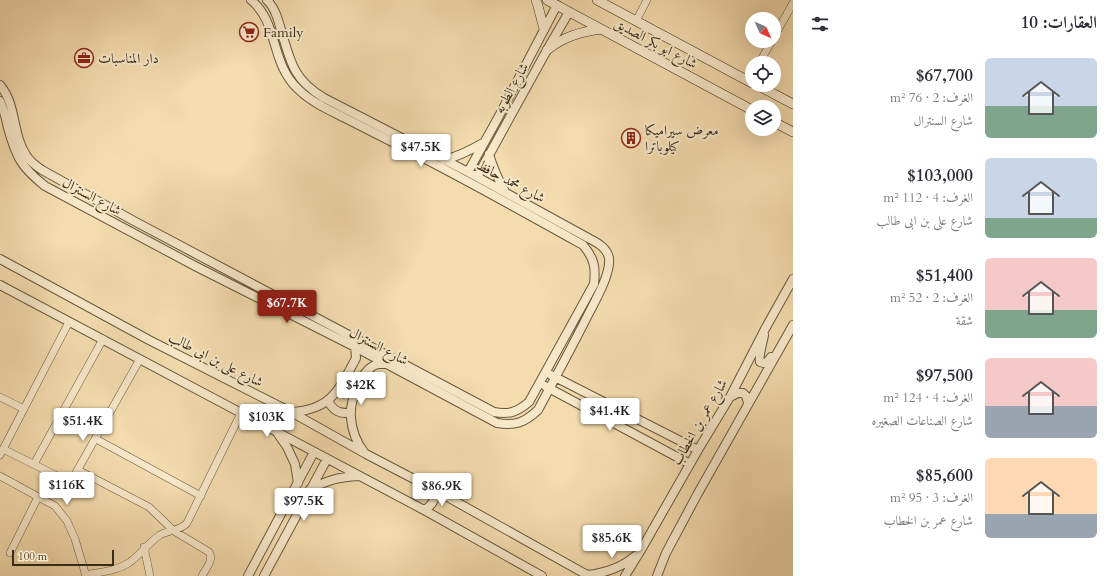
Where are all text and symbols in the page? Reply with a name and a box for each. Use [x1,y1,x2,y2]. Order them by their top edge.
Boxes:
text: العقارات: 10 [1021,11,1097,34]
north arrow [745,12,781,48]
map controls [745,12,781,136]
icon: filters [809,13,831,35]
street label: شارع ابو بكر الصديق [610,14,701,75]
supermarket icon: Family [238,21,260,43]
place label: Family [263,23,304,42]
office icon: دار المناسبات [73,47,95,69]
place label: دار المناسبات [98,49,159,68]
button: locate [745,56,781,92]
street label: شارع الطوبه [490,59,535,118]
text: $67,700 [916,64,973,87]
icon: home [1017,74,1065,122]
text: الغرف: 2 · 76 m² [890,89,973,107]
button: layers [745,100,781,136]
text: شارع السنترال [913,112,973,130]
place label: معرض سيراميكا كيلوباترا [645,121,719,156]
building icon: معرض سيراميكا كيلوباترا [620,127,642,149]
pin: $47.5K [388,134,454,168]
text: $47.5K [401,138,441,156]
street label: شارع محمد حافظ [472,155,548,209]
text: $103,000 [907,164,973,187]
street label: شارع السنترال [58,173,125,222]
icon: home [1017,174,1065,222]
text: الغرف: 4 · 112 m² [883,189,973,207]
text: شارع على بن ابى طالب [877,212,973,230]
text: $51,400 [916,264,973,287]
icon: home [1017,274,1065,322]
text: الغرف: 2 · 52 m² [890,289,973,307]
pin: $67.7K [254,290,320,324]
text: $67.7K [267,294,307,312]
text: شقة [956,312,973,330]
street label: شارع السنترال [345,323,412,372]
street label: شارع على بن ابى طالب [164,327,266,393]
text: $97,500 [916,364,973,387]
pin: $42K [337,372,385,406]
icon: home [1017,374,1065,422]
text: $42K [346,376,376,394]
street label: شارع عمر بن الخطاب [667,376,734,470]
text: الغرف: 4 · 124 m² [883,389,973,407]
pin: $41.4K [577,398,643,432]
text: $41.4K [590,402,630,420]
pin: $103K [239,404,295,438]
pin: $51.4K [50,408,116,442]
text: $103K [248,408,286,426]
text: $51.4K [63,412,103,430]
text: شارع الصناعات الصغيره [872,412,973,430]
text: $85,600 [916,464,973,487]
pin: $116K [39,472,95,506]
pin: $86.9K [409,473,475,507]
icon: home [1017,474,1065,522]
text: $116K [48,476,86,494]
text: $86.9K [422,477,462,495]
pin: $97.5K [271,488,337,522]
text: الغرف: 3 · 95 m² [890,489,973,507]
text: $97.5K [284,492,324,510]
text: شارع عمر بن الخطاب [883,512,973,530]
pin: $85.6K [579,525,645,559]
text: $85.6K [592,529,632,547]
scale bar [12,548,114,567]
text: 100 m [18,549,47,564]

